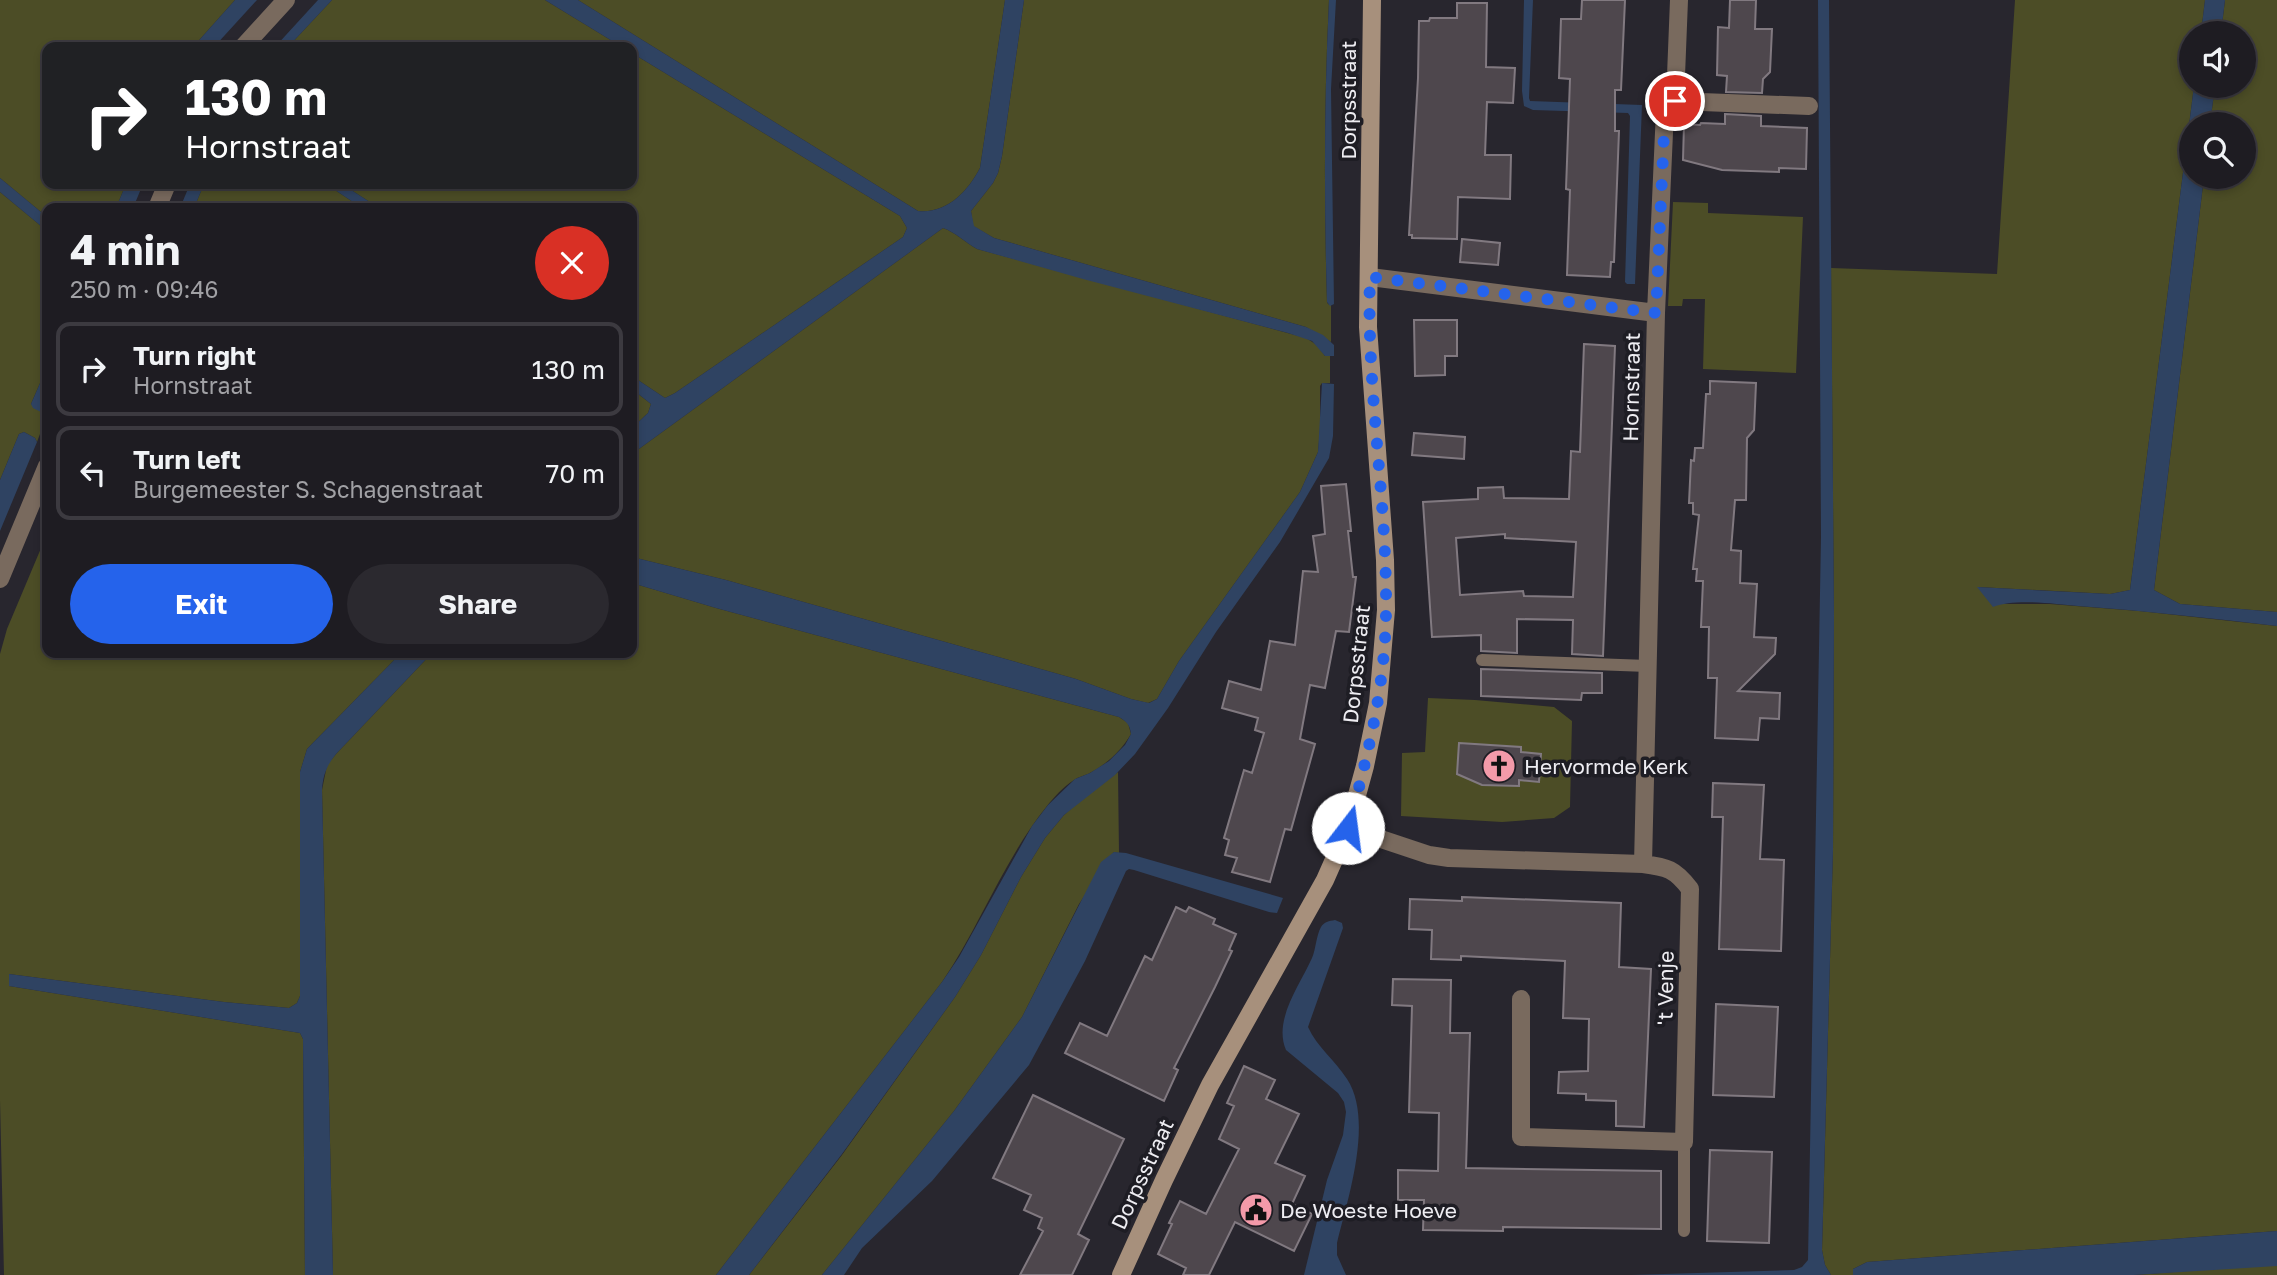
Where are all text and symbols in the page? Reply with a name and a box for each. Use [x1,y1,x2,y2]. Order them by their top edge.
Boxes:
map controls [2179,21,2256,189]
button: sound [2179,21,2256,98]
street label: Dorpsstraat [1335,41,1361,159]
text: 130 m [185,67,327,126]
icon: right [70,70,161,161]
pin [1645,71,1705,131]
icon: arrive [1656,82,1694,120]
button: search [2179,112,2256,189]
text: Hornstraat [185,127,351,165]
text: 4 min [70,224,180,274]
button: close [535,226,609,300]
text: 250 m · 09:46 [70,275,218,303]
street label: Hornstraat [1617,332,1645,442]
text: Turn right [133,340,256,371]
icon: right [74,350,112,388]
text: 130 m [532,354,605,385]
text: Hornstraat [133,371,253,399]
text: Turn left [133,444,241,475]
icon: left [74,454,112,492]
text: 70 m [546,458,605,489]
text: Burgemeester S. Schagenstraat [133,475,483,503]
button: Exit [70,564,333,644]
button: Share [347,564,609,644]
street label: Dorpsstraat [1337,603,1375,725]
church icon: Hervormde Kerk [1480,747,1518,785]
place label: Hervormde Kerk [1524,753,1688,779]
position arrow [1311,791,1385,865]
street label: 't Venje [1651,950,1679,1026]
street label: Dorpsstraat [1105,1115,1179,1233]
public building icon: De Woeste Hoeve [1237,1191,1275,1229]
place label: De Woeste Hoeve [1280,1197,1457,1223]

